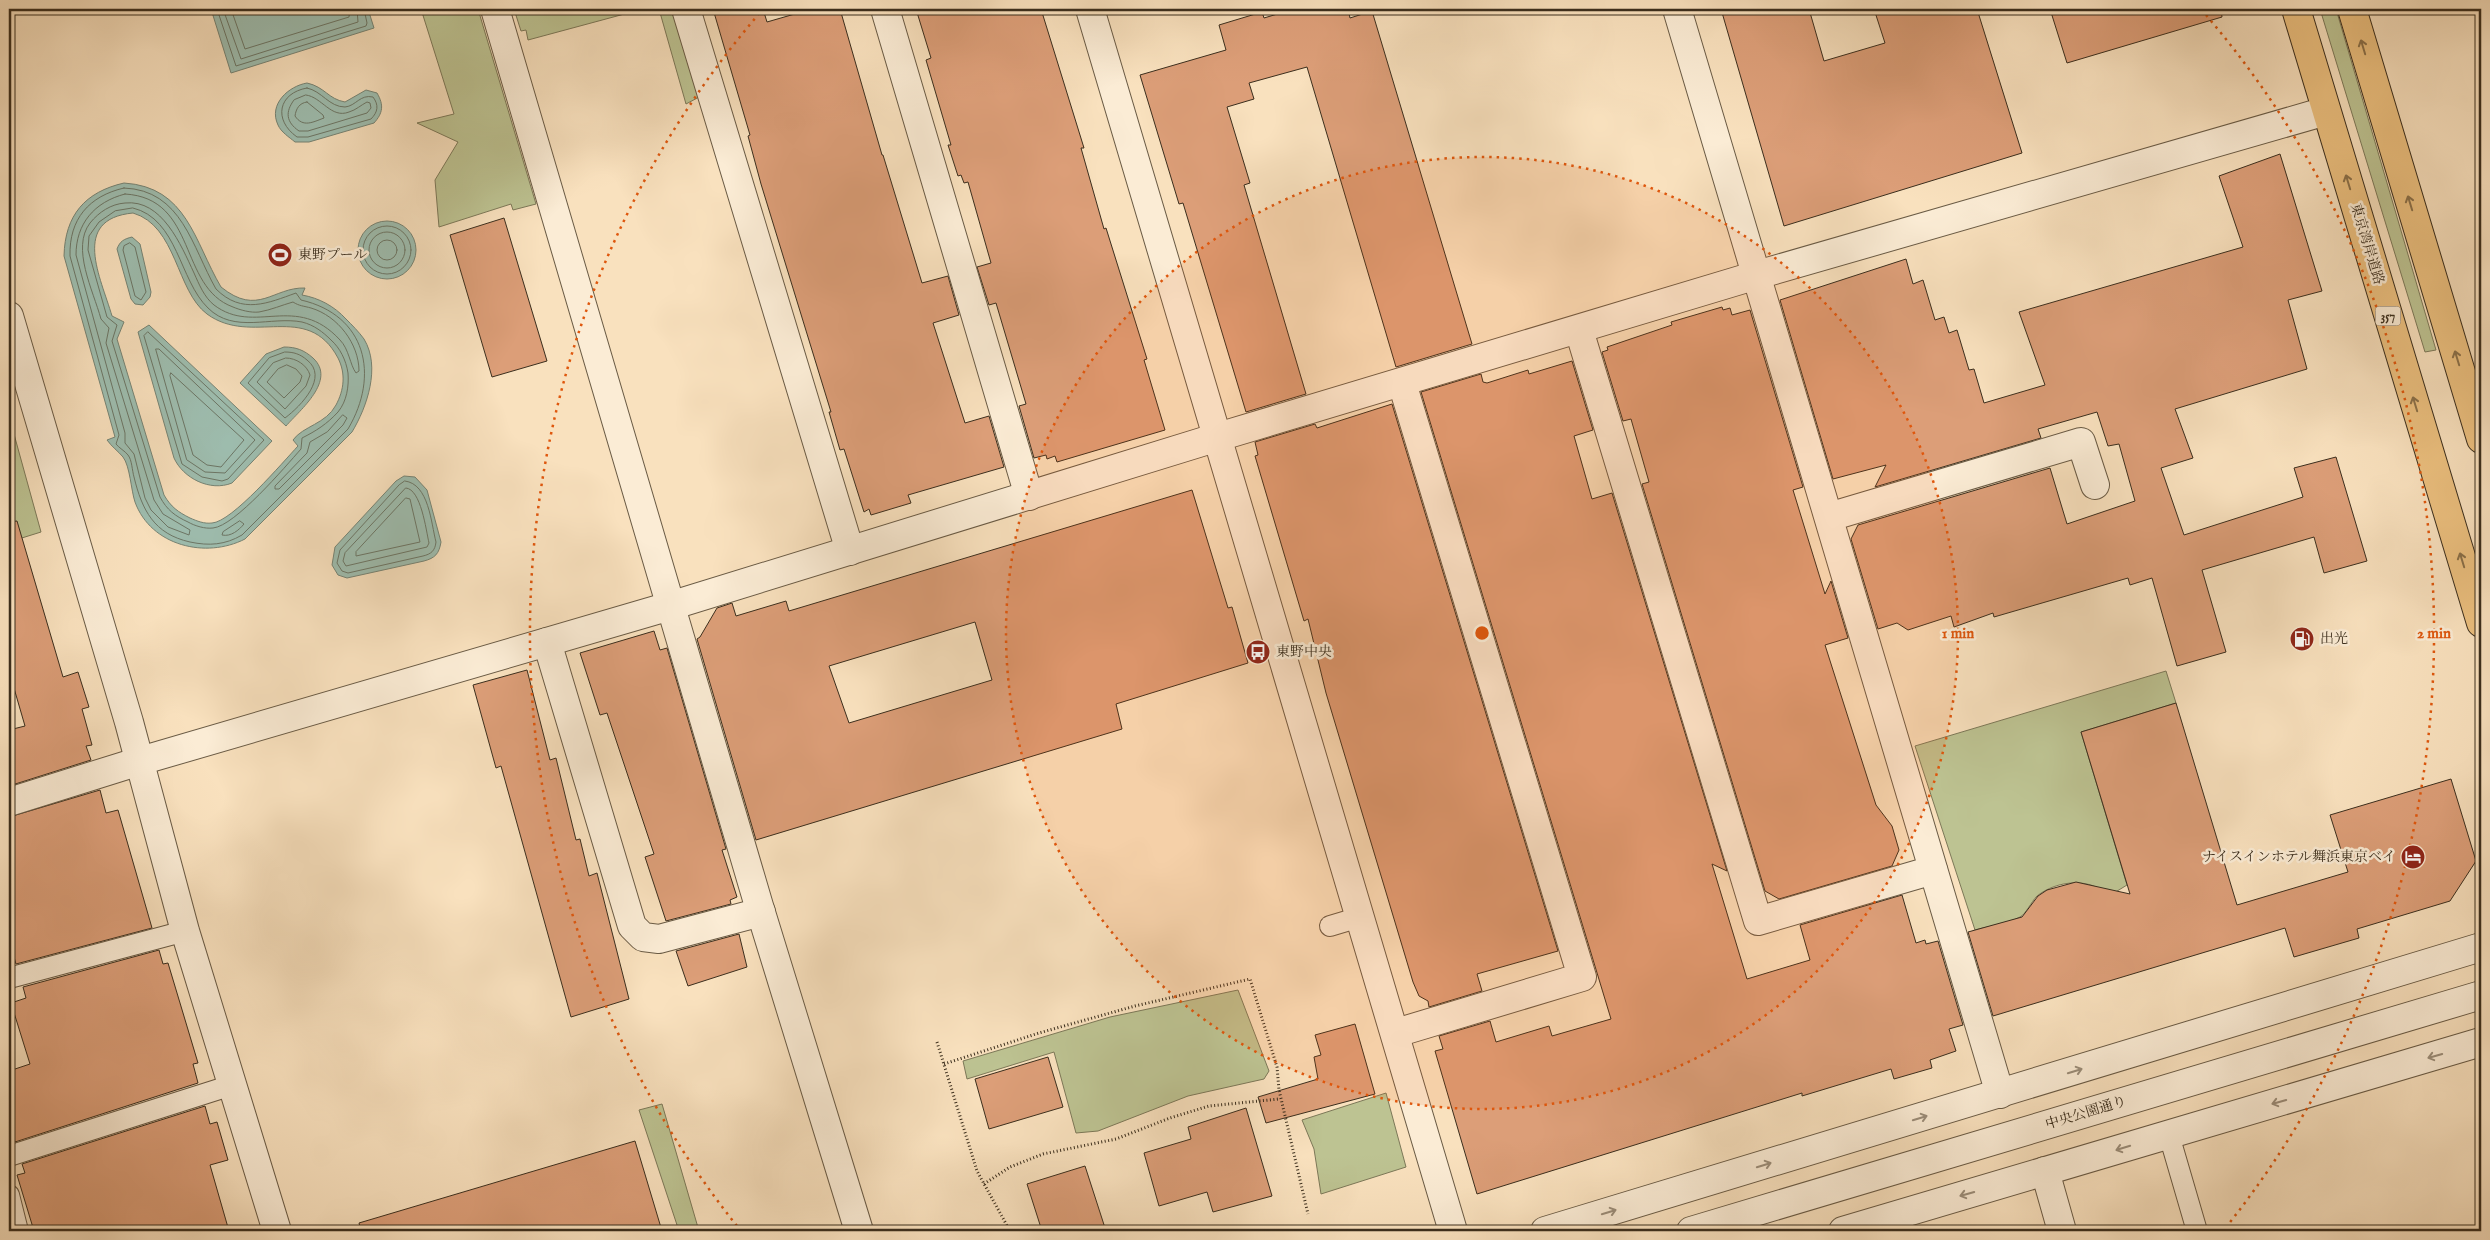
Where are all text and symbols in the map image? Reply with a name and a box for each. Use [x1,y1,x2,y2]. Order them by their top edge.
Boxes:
one-way arrow [2358,40,2368,56]
one-way arrow [2342,174,2352,190]
one-way arrow [2405,195,2415,211]
street label: 東京湾岸道路 [2346,201,2388,287]
sports icon: 東野プール [267,242,293,268]
place label: 東野プール [298,246,367,264]
road number: 357 [2376,306,2400,326]
one-way arrow [2452,351,2462,367]
one-way arrow [2410,397,2420,413]
one-way arrow [2457,552,2467,568]
centre of rings [1473,624,1491,642]
text: 1 min [1942,624,1974,643]
text: 2 min [2417,624,2451,643]
fuel station icon: 出光 [2289,626,2315,652]
place label: 出光 [2320,630,2348,648]
bus stop icon: 東野中央 [1245,639,1271,665]
place label: 東野中央 [1276,643,1332,661]
hotel icon: ナイスインホテル舞浜東京ベイ [2400,844,2426,870]
place label: ナイスインホテル舞浜東京ベイ [2202,848,2396,866]
one-way arrow [2427,1052,2443,1061]
one-way arrow [2067,1065,2083,1075]
street label: 中央公園通り [2043,1092,2129,1134]
one-way arrow [2271,1098,2287,1108]
one-way arrow [1911,1112,1927,1122]
one-way arrow [2115,1144,2131,1154]
one-way arrow [1756,1159,1772,1169]
one-way arrow [1959,1190,1975,1200]
one-way arrow [1600,1207,1616,1217]

